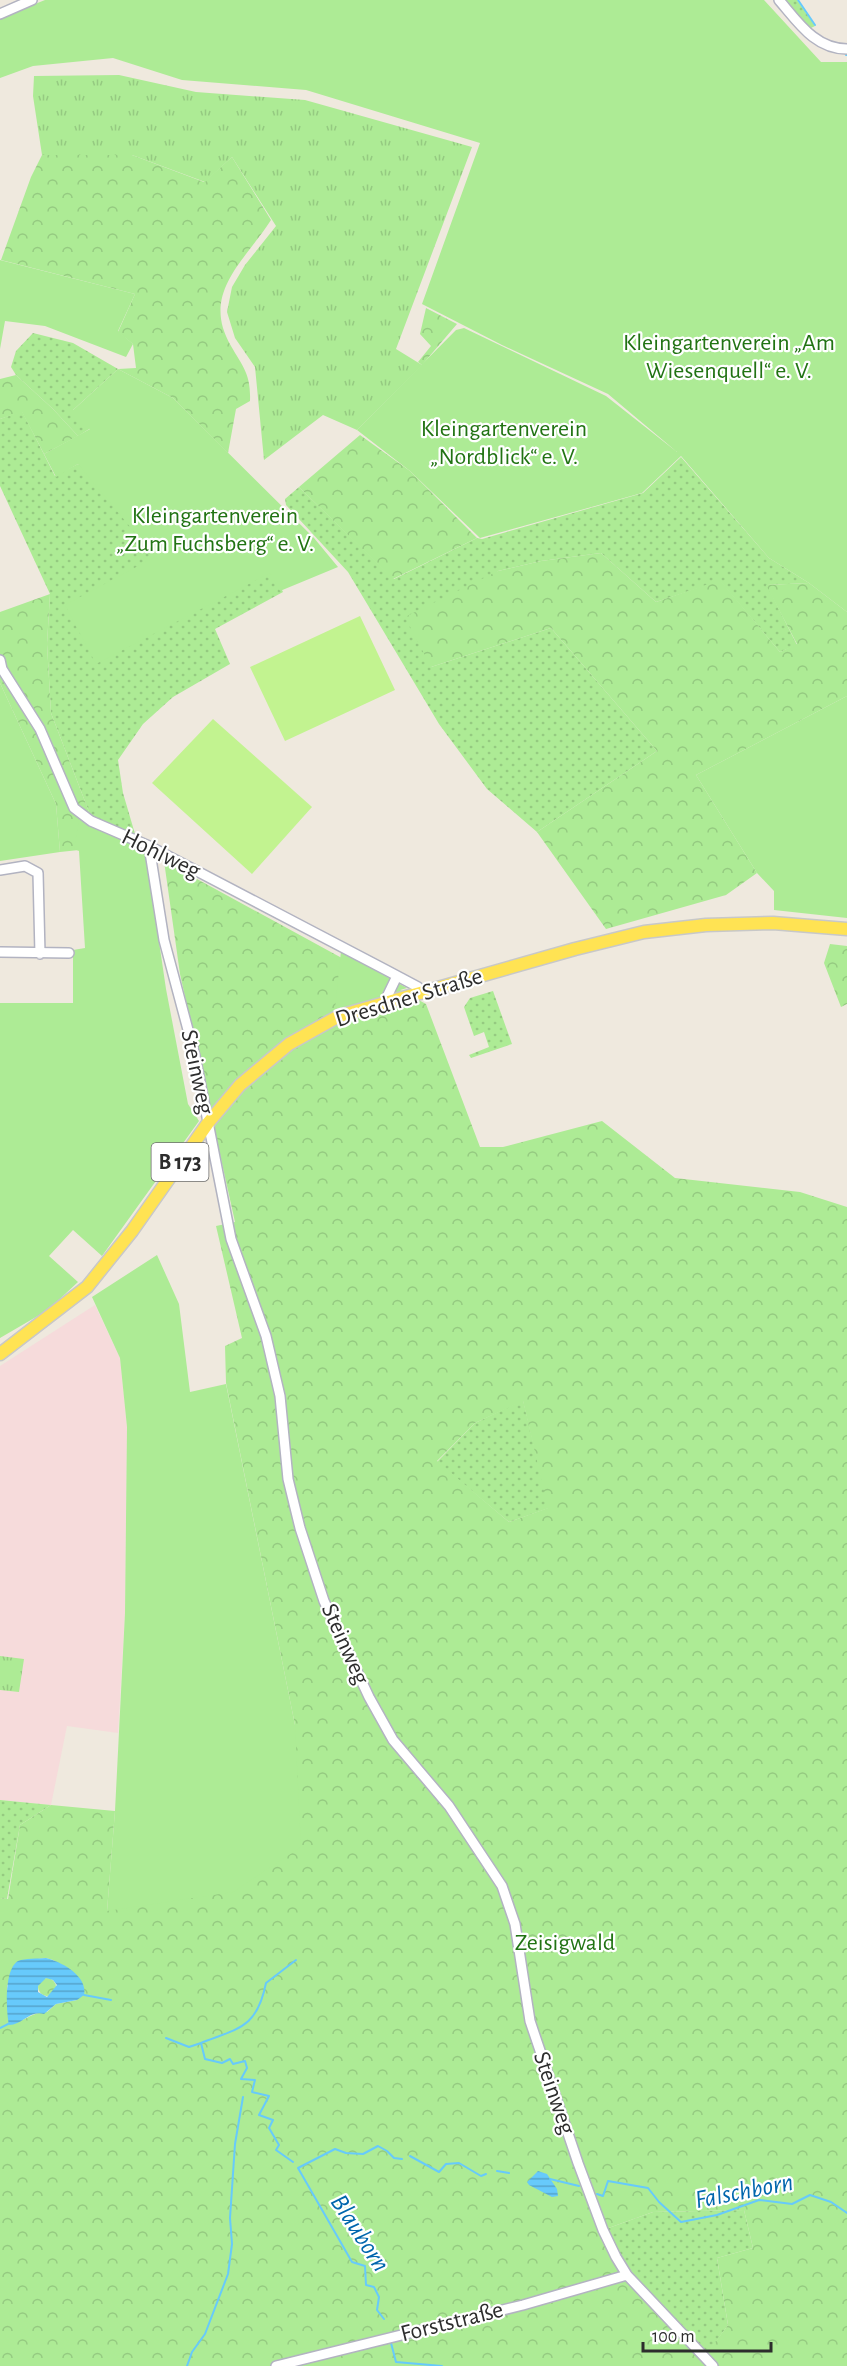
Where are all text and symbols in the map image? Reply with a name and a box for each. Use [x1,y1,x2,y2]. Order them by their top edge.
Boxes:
park label: Kleingartenverein „Am Wiesenquell“ e. V. [623,331,835,383]
park label: Kleingartenverein „Nordblick“ e. V. [421,417,587,469]
park label: Kleingartenverein „Zum Fuchsberg“ e. V. [116,504,314,556]
street label: Hohlweg [118,825,204,883]
street label: Dresdner Straße [332,964,486,1032]
street label: Steinweg [176,1028,218,1117]
road number: B 173 [152,1143,208,1181]
street label: Steinweg [317,1600,374,1688]
park label: Zeisigwald [515,1931,615,1955]
street label: Steinweg [529,2049,579,2138]
water label: Falschborn [693,2169,795,2213]
water label: Blauborn [326,2190,394,2276]
street label: Forststraße [398,2298,506,2346]
scale bar [643,2315,770,2353]
text: 100 m [652,2328,695,2346]

